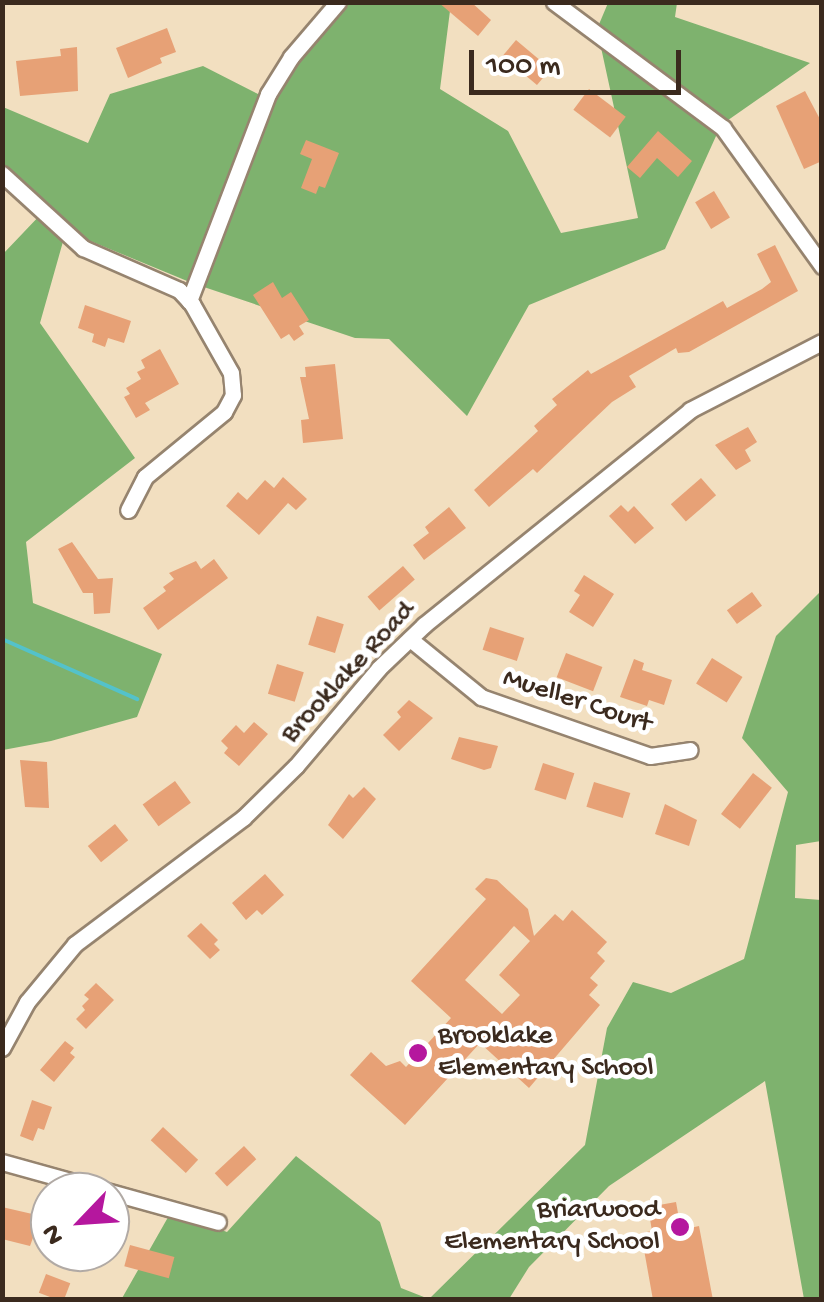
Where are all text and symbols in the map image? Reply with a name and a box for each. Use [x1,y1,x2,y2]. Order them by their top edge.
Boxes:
scale bar [474,30,686,92]
text: 100 m [486,50,561,85]
street label: Brooklake Road [275,595,423,751]
street label: Mueller Court [498,662,656,742]
place label: Brooklake Elementary School [438,1020,654,1086]
marker: Brooklake Elementary School [407,1042,429,1064]
north arrow [30,1172,130,1272]
place label: Briarwood Elementary School [444,1194,660,1260]
marker: Briarwood Elementary School [669,1216,691,1238]
text: N [35,1219,73,1249]

